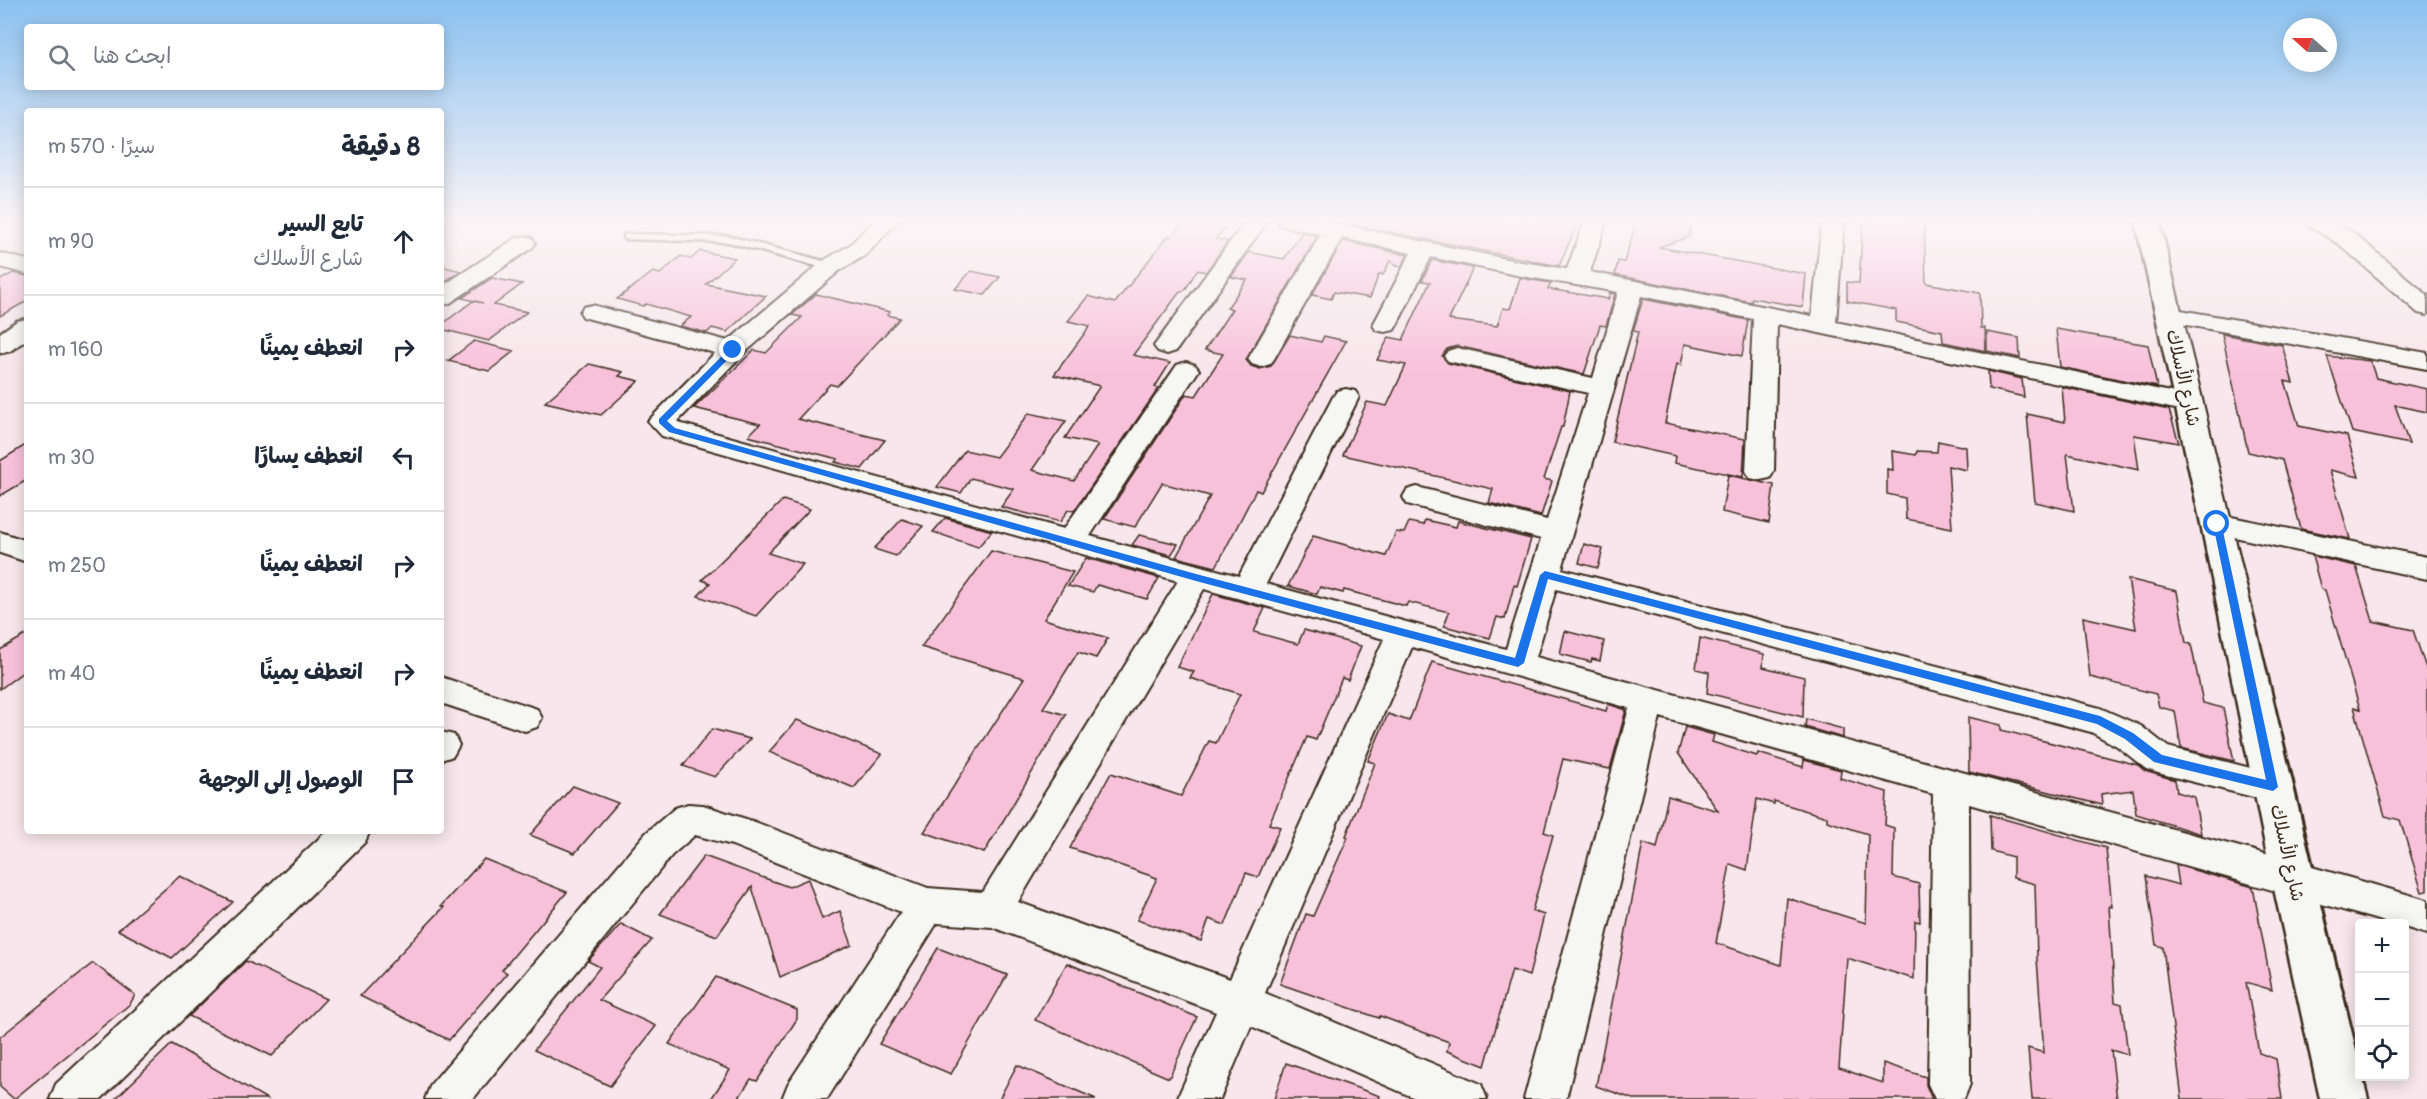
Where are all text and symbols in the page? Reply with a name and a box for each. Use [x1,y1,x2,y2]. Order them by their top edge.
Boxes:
north arrow [2283,18,2337,72]
search box [24,24,444,90]
icon: search [45,41,78,74]
text: ابحث هنا [93,42,171,70]
text: 8 دقيقة [341,131,420,163]
text: سيرًا · 570 m [48,134,155,159]
text: تابع السير [280,210,363,238]
icon: ahead [387,225,420,258]
text: 90 m [48,229,94,254]
text: شارع الأسلاك [253,246,363,271]
street label: شارع الأسلاك [2161,327,2206,429]
icon: right [387,333,420,366]
text: انعطف يمينًا [260,334,363,362]
route end [719,336,745,362]
text: 160 m [48,337,103,362]
icon: left [387,441,420,474]
text: انعطف يسارًا [254,442,363,470]
text: 30 m [48,445,95,470]
route start [2203,510,2229,536]
icon: right [387,549,420,582]
text: انعطف يمينًا [260,550,363,578]
text: 250 m [48,553,106,578]
icon: right [387,657,420,690]
text: انعطف يمينًا [260,658,363,686]
text: 40 m [48,661,95,686]
icon: arrive [387,765,420,798]
text: الوصول إلى الوجهة [199,766,363,794]
street label: شارع الأسلاك [2265,802,2310,904]
map controls [2355,919,2409,1081]
button: + [2355,919,2409,973]
button: − [2355,973,2409,1027]
button: locate [2355,1027,2409,1081]

